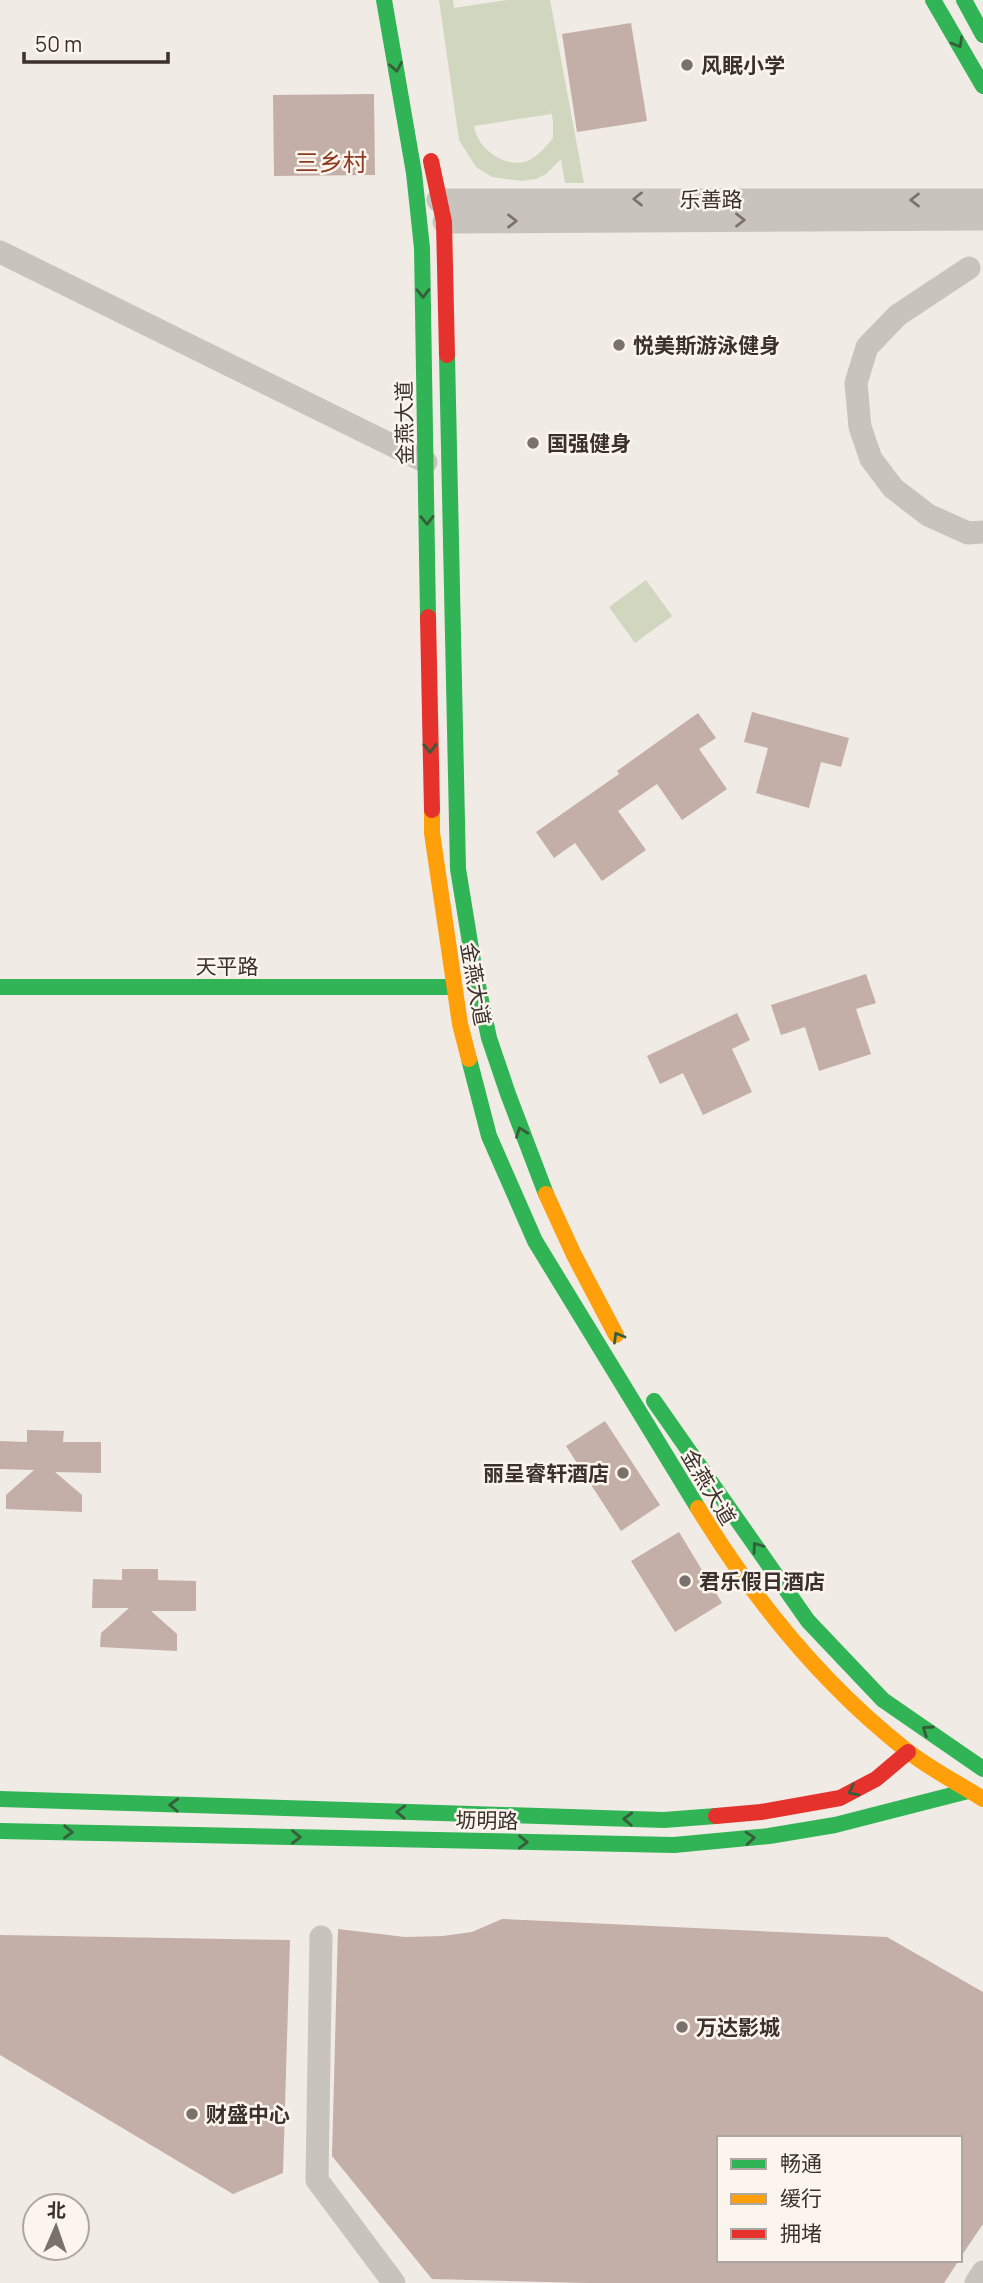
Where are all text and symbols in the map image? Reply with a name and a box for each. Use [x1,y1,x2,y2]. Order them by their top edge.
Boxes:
scale bar [24,21,168,65]
text: 50 m [35,30,82,58]
one-way arrow [950,36,963,48]
place label: 风眠小学 [701,51,785,79]
marker: 风眠小学 [679,57,695,73]
one-way arrow [388,61,403,73]
district label: 三乡村 [295,145,367,178]
street label: 乐善路 [680,185,743,213]
one-way arrow [633,191,643,207]
one-way arrow [909,192,920,208]
one-way arrow [735,212,745,228]
one-way arrow [507,213,518,229]
one-way arrow [415,288,431,298]
place label: 悦美斯游泳健身 [633,331,780,359]
marker: 悦美斯游泳健身 [611,337,627,353]
street label: 金燕大道 [389,381,419,465]
place label: 国强健身 [547,429,631,457]
marker: 国强健身 [525,435,541,451]
one-way arrow [419,515,435,526]
one-way arrow [423,742,438,753]
street label: 金燕大道 [455,940,497,1028]
street label: 天平路 [196,952,259,980]
one-way arrow [515,1126,529,1138]
one-way arrow [613,1332,626,1345]
street label: 金燕大道 [675,1444,743,1530]
place label: 丽呈睿轩酒店 [483,1459,609,1487]
marker: 丽呈睿轩酒店 [615,1465,631,1481]
one-way arrow [753,1542,765,1555]
place label: 君乐假日酒店 [699,1567,825,1595]
marker: 君乐假日酒店 [677,1573,693,1589]
one-way arrow [922,1726,935,1738]
one-way arrow [848,1783,860,1797]
one-way arrow [168,1797,179,1812]
one-way arrow [395,1804,406,1819]
street label: 坜明路 [455,1805,519,1835]
one-way arrow [623,1811,634,1826]
one-way arrow [63,1825,74,1840]
one-way arrow [291,1829,301,1845]
one-way arrow [745,1831,756,1846]
one-way arrow [518,1834,529,1850]
place label: 万达影城 [696,2013,780,2041]
marker: 万达影城 [674,2019,690,2035]
place label: 财盛中心 [206,2100,290,2128]
marker: 财盛中心 [184,2106,200,2122]
legend [717,2136,962,2262]
text: 畅通 [780,2149,822,2177]
text: 缓行 [780,2184,822,2212]
north arrow [21,2192,91,2262]
text: 北 [47,2197,67,2223]
text: 拥堵 [780,2219,822,2247]

